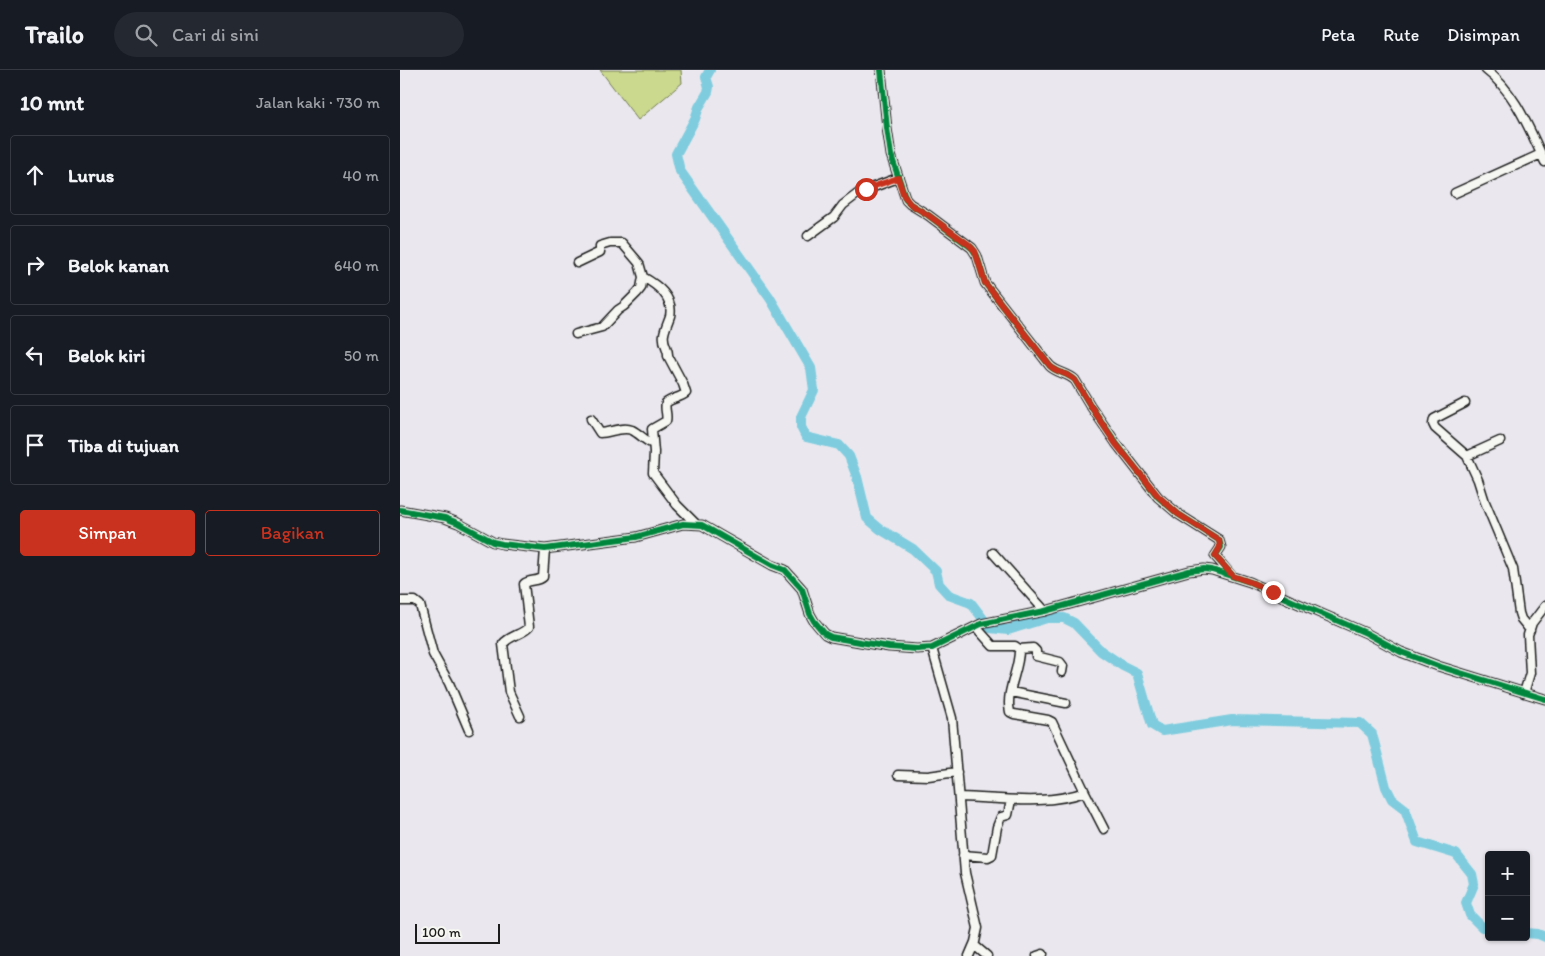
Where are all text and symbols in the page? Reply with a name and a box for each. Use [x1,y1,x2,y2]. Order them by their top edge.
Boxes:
search box [114,12,464,57]
text: Trailo [25,20,84,49]
icon: search [132,21,160,49]
text: Cari di sini [172,23,259,46]
text: Peta [1321,24,1355,46]
text: Rute [1383,24,1419,46]
text: Disimpan [1447,24,1520,46]
text: 10 mnt [20,90,84,115]
text: Jalan kaki · 730 m [256,93,380,112]
icon: ahead [21,161,49,189]
text: Lurus [68,164,114,187]
text: 40 m [342,166,379,185]
route start [855,178,878,201]
icon: right [21,251,49,279]
text: Belok kanan [68,254,169,277]
text: 640 m [334,256,379,275]
icon: left [21,341,49,369]
text: Belok kiri [68,344,145,367]
text: 50 m [344,346,379,365]
icon: arrive [21,431,49,459]
text: Tiba di tujuan [68,434,179,457]
button: Simpan [20,510,195,556]
button: Bagikan [205,510,380,556]
route end [1262,581,1285,604]
map controls [1485,851,1530,941]
button: + [1485,851,1530,896]
button: − [1485,896,1530,941]
scale bar [415,921,500,944]
text: 100 m [422,924,461,941]

